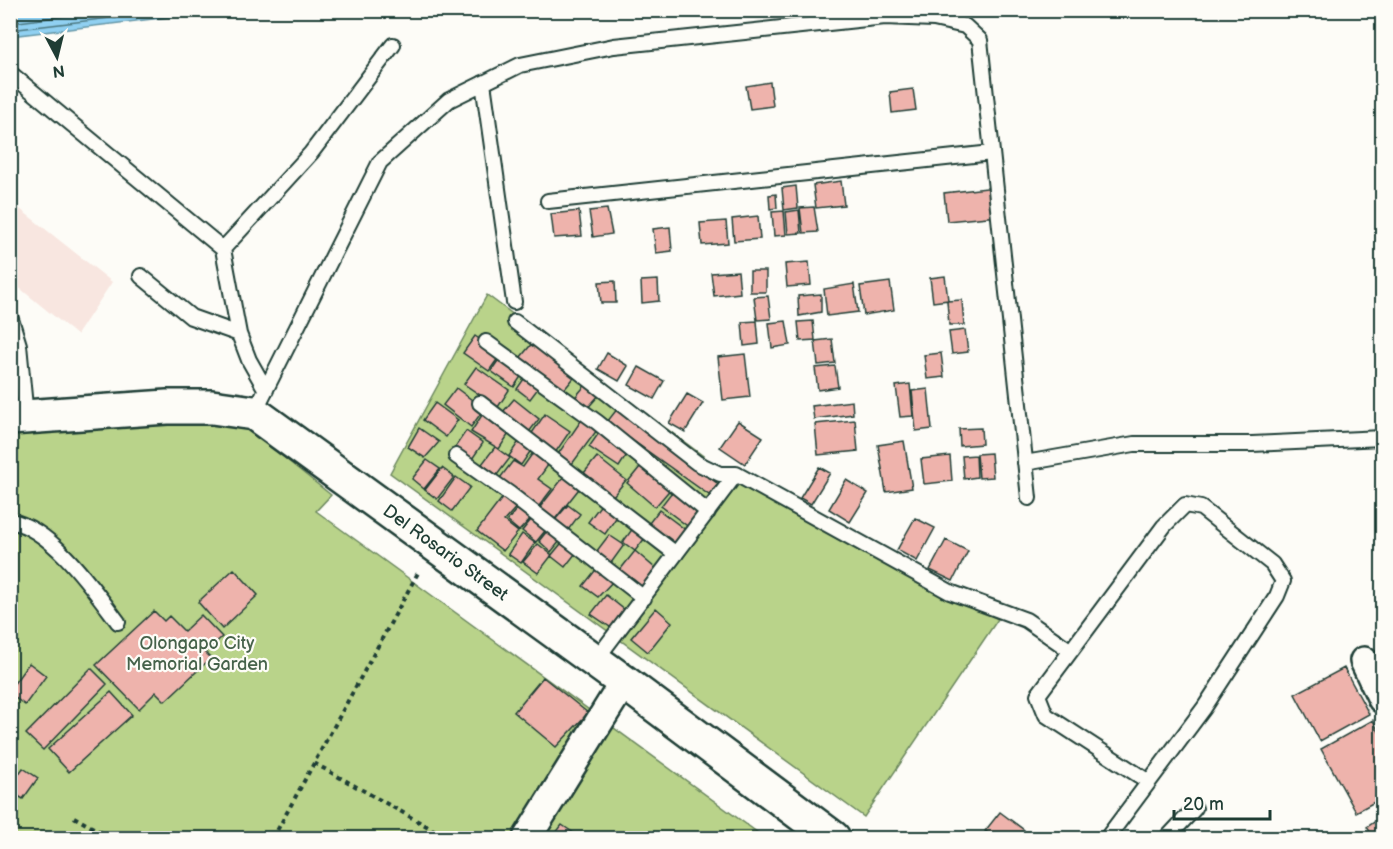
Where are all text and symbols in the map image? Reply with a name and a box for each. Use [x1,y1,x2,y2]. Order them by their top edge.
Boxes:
north arrow [27,27,87,87]
text: N [52,60,66,81]
street label: Del Rosario Street [379,500,513,605]
park label: Olongapo City Memorial Garden [126,633,268,675]
scale bar [1174,783,1270,821]
text: 20 m [1183,794,1224,815]

